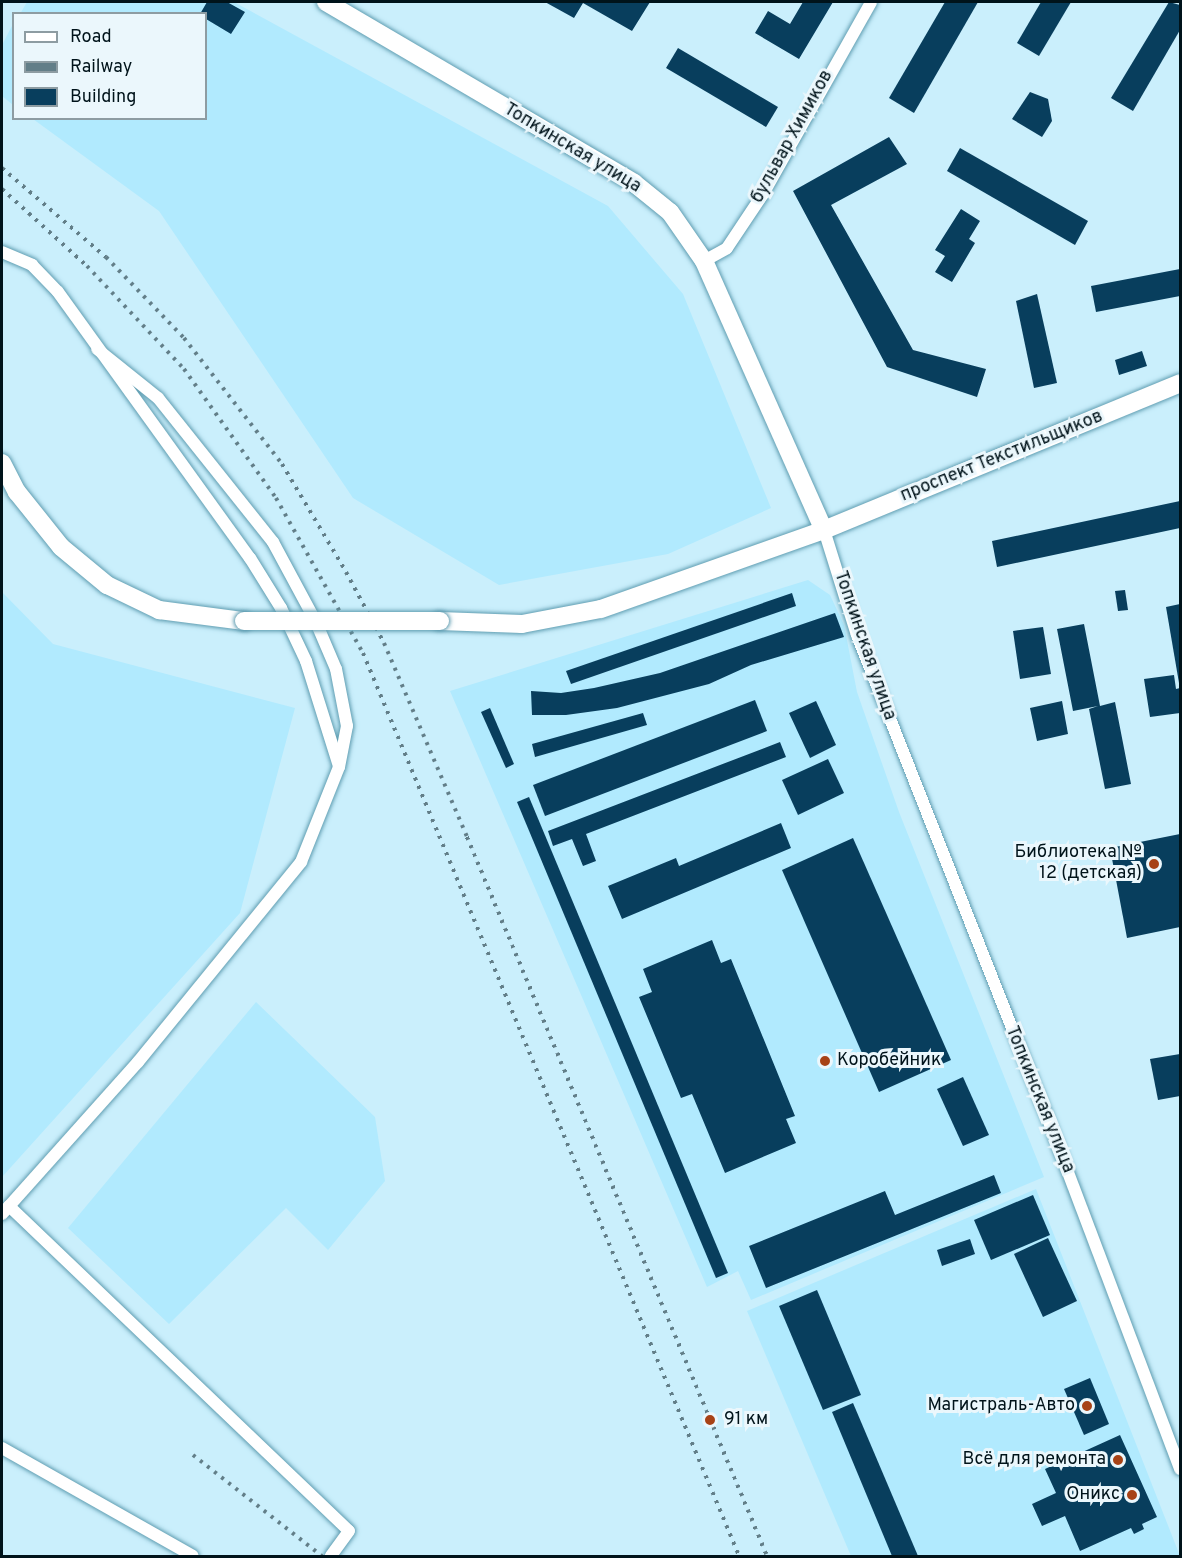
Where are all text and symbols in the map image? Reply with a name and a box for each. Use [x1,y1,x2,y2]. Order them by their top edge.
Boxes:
legend [12,12,207,120]
text: Road [70,26,112,49]
text: Railway [70,56,132,79]
street label: бульвар Химиков [748,67,838,207]
text: Building [70,86,136,109]
street label: Топкинская улица [499,99,645,199]
street label: проспект Текстильщиков [897,406,1107,508]
street label: Топкинская улица [828,569,900,723]
place label: Библиотека № 12 (детская) [1014,843,1142,886]
marker: Библиотека № 12 (детская) [1147,857,1161,871]
street label: Топкинская улица [1000,1023,1078,1177]
place label: Коробейник [837,1050,941,1072]
marker: Коробейник [818,1054,832,1068]
place label: Магистраль-Авто [928,1395,1075,1417]
marker: Магистраль-Авто [1080,1399,1094,1413]
place label: 91 км [724,1409,768,1431]
marker: 91 км [701,1411,719,1429]
place label: Всё для ремонта [962,1449,1106,1471]
marker: Всё для ремонта [1111,1453,1125,1467]
place label: Оникс [1066,1484,1120,1506]
marker: Оникс [1125,1488,1139,1502]

